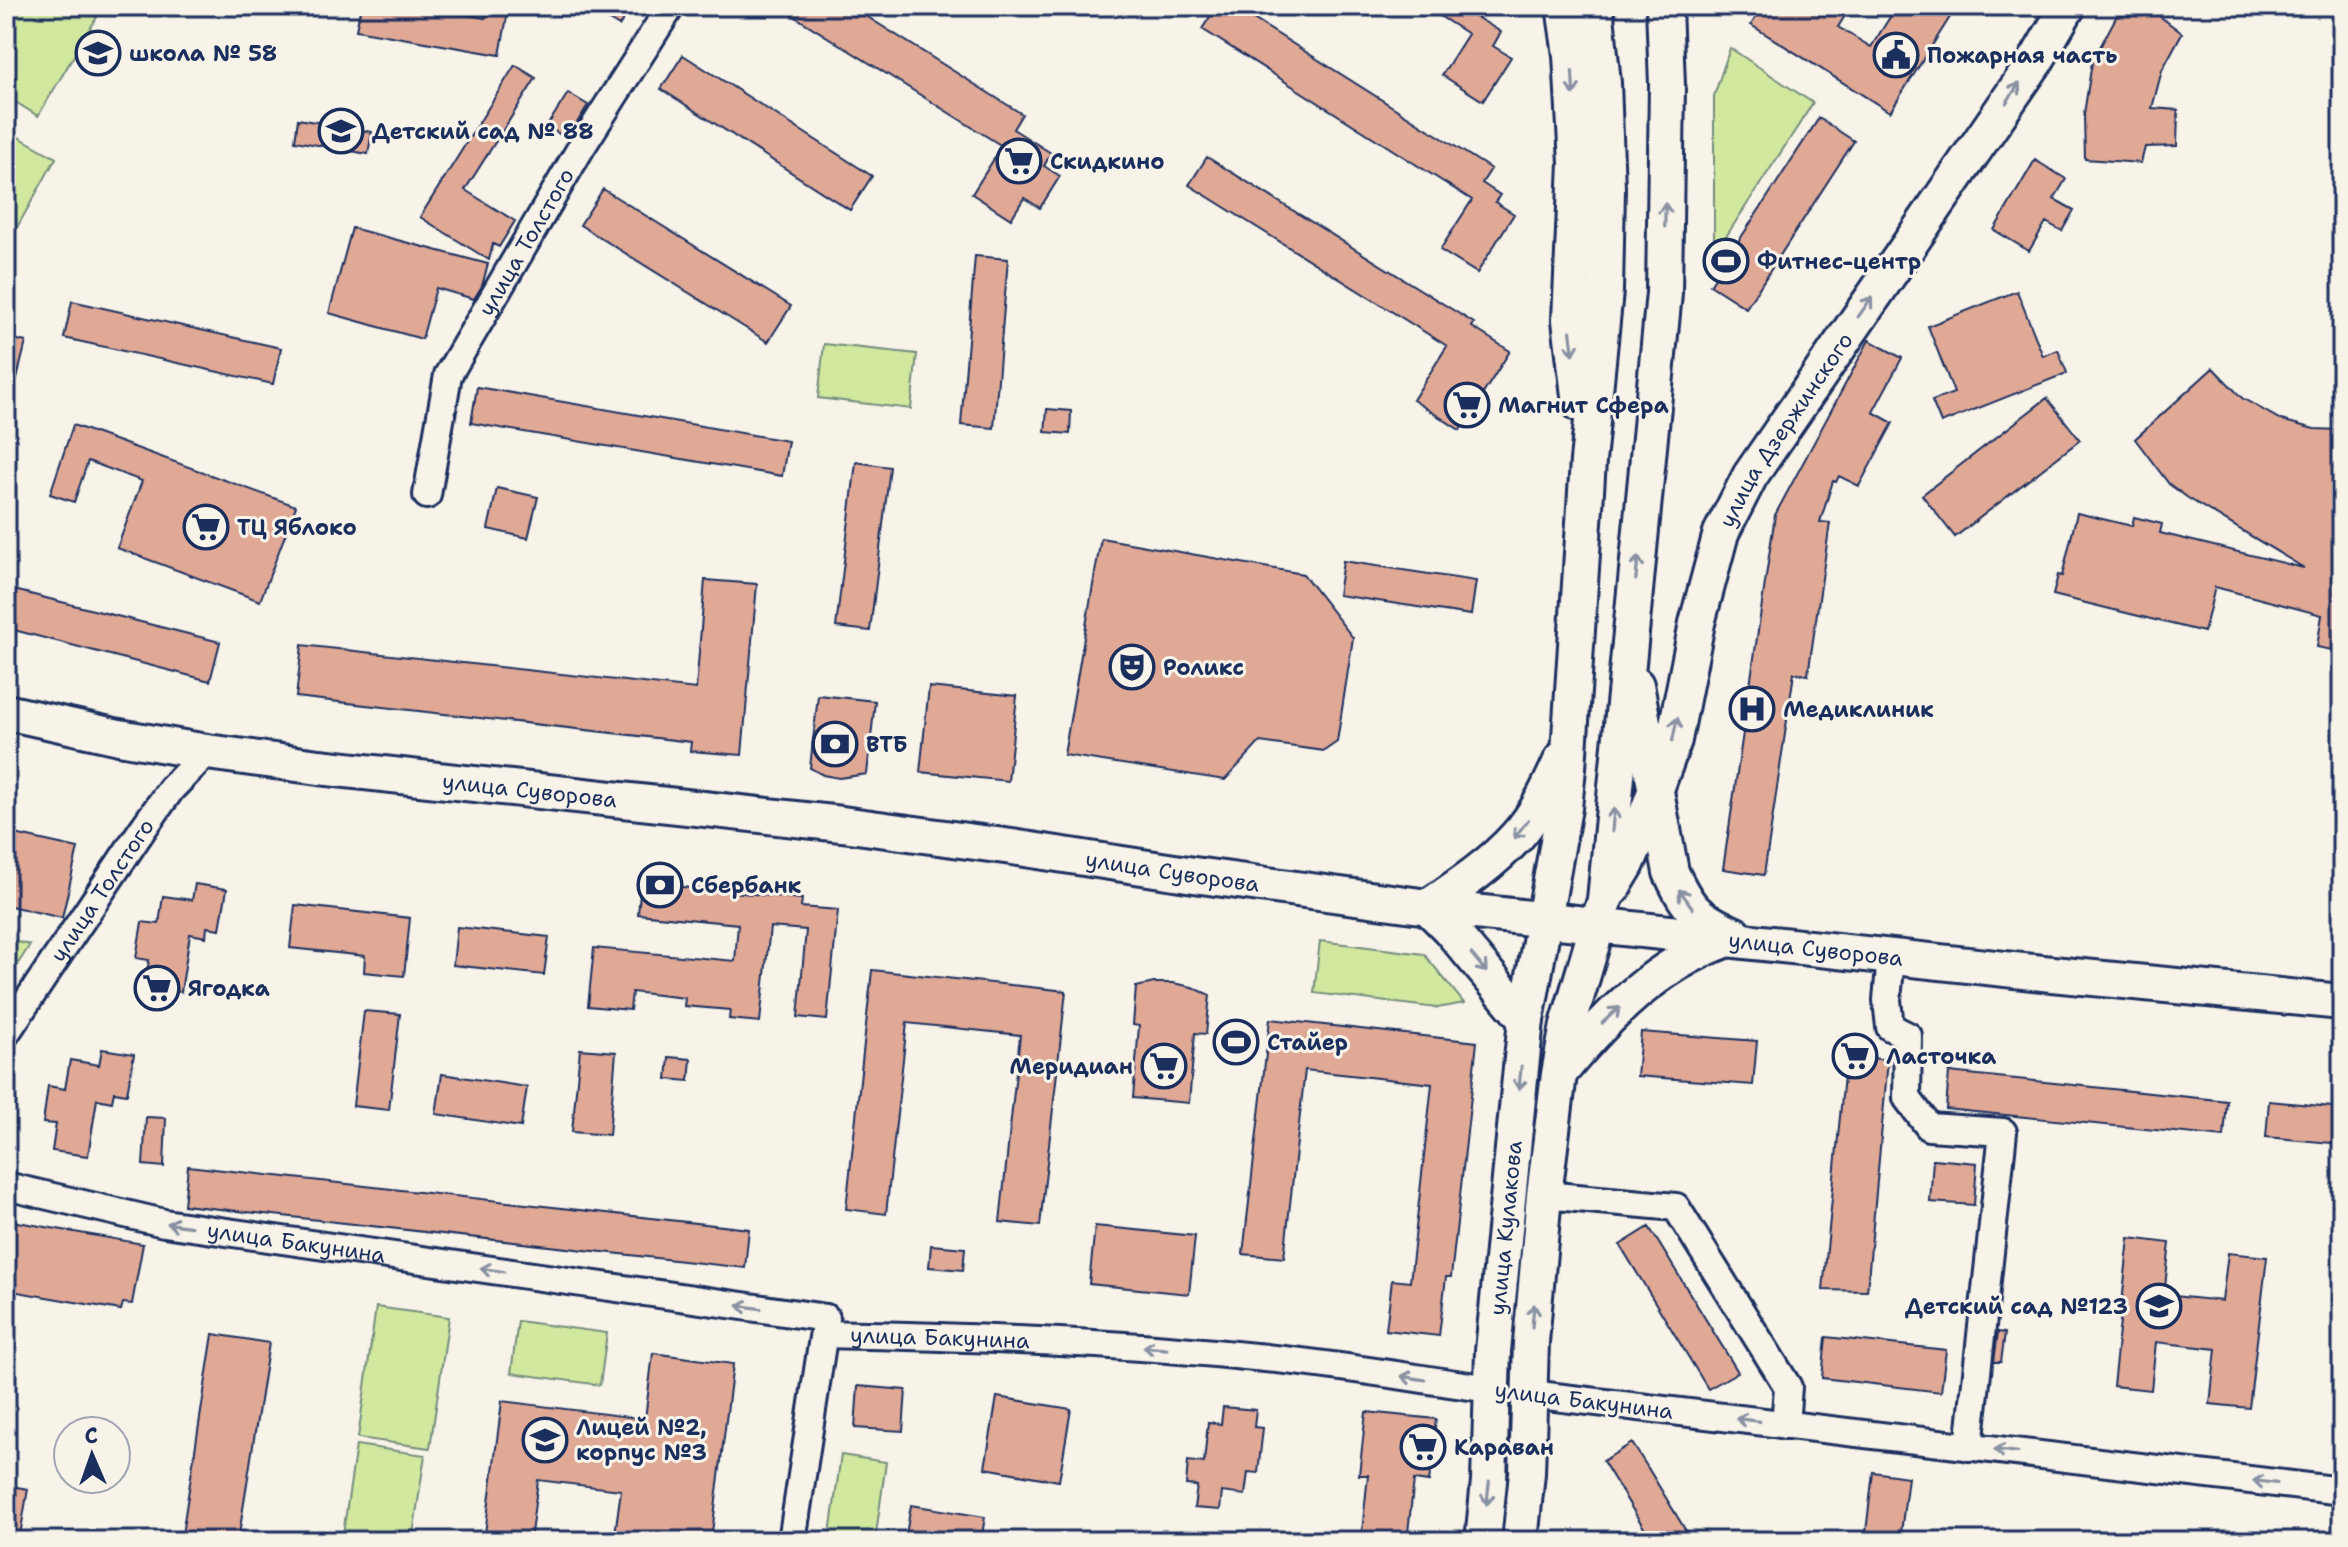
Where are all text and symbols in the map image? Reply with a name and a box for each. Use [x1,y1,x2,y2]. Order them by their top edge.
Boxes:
school or university icon: школа № 58 [74,29,122,77]
public building icon: Пожарная часть [1872,31,1920,79]
place label: школа № 58 [129,39,277,68]
place label: Пожарная часть [1927,41,2117,70]
one-way arrow [1565,69,1580,96]
one-way arrow [2005,83,2021,105]
school or university icon: Детский сад № 88 [317,107,365,155]
place label: Детский сад № 88 [372,117,594,146]
supermarket icon: Скидкино [995,137,1043,185]
place label: Скидкино [1050,147,1164,176]
street label: улица Толстого [472,163,581,321]
one-way arrow [1657,202,1673,229]
sports icon: Фитнес-центр [1702,237,1750,285]
place label: Фитнес-центр [1757,247,1921,276]
one-way arrow [1856,297,1873,318]
street label: улица Дзержинского [1712,327,1860,532]
one-way arrow [1565,329,1580,356]
supermarket icon: Магнит Сфера [1443,381,1491,429]
place label: Магнит Сфера [1498,391,1669,420]
supermarket icon: ТЦ Яблоко [182,503,230,551]
place label: ТЦ Яблоко [237,513,357,542]
one-way arrow [1629,555,1644,582]
theatre icon: Роликс [1108,643,1156,691]
place label: Роликс [1163,653,1244,682]
hospital icon: Медиклиник [1728,685,1776,733]
place label: Медиклиник [1783,695,1934,724]
one-way arrow [1668,717,1683,743]
bank icon: ВТБ [811,720,859,768]
place label: ВТБ [866,730,908,759]
street label: улица Суворова [441,767,619,814]
one-way arrow [1605,807,1620,834]
street label: улица Толстого [44,813,161,968]
one-way arrow [1513,818,1530,839]
street label: улица Суворова [1083,844,1262,899]
bank icon: Сбербанк [636,861,684,909]
place label: Сбербанк [691,871,801,900]
one-way arrow [1678,889,1695,910]
street label: улица Суворова [1727,925,1905,973]
one-way arrow [1469,952,1487,973]
supermarket icon: Ягодка [133,964,181,1012]
place label: Ягодка [188,974,270,1003]
one-way arrow [1600,1006,1620,1025]
sports icon: Стайер [1212,1018,1260,1066]
place label: Стайер [1267,1028,1348,1057]
supermarket icon: Ласточка [1831,1032,1879,1080]
supermarket icon: Меридиан [1140,1042,1188,1090]
place label: Ласточка [1886,1042,1996,1071]
place label: Меридиан [1009,1052,1133,1081]
one-way arrow [1513,1064,1528,1091]
street label: улица Кулакова [1483,1139,1529,1317]
street label: улица Бакунина [205,1215,388,1270]
one-way arrow [167,1217,192,1232]
one-way arrow [479,1262,505,1277]
school or university icon: Детский сад №123 [2135,1282,2183,1330]
place label: Детский сад №123 [1905,1292,2128,1321]
one-way arrow [737,1299,762,1314]
one-way arrow [1526,1303,1541,1330]
street label: улица Бакунина [850,1321,1031,1356]
one-way arrow [1142,1340,1169,1355]
one-way arrow [1401,1369,1426,1384]
street label: улица Бакунина [1493,1375,1675,1426]
place label: Лицей №2, корпус №3 [576,1413,707,1467]
one-way arrow [1735,1413,1762,1428]
north arrow [52,1415,132,1495]
school or university icon: Лицей №2, корпус №3 [521,1416,569,1464]
text: С [84,1421,99,1450]
supermarket icon: Караван [1399,1423,1447,1471]
place label: Караван [1454,1433,1554,1462]
one-way arrow [1993,1444,2020,1459]
one-way arrow [2252,1474,2278,1489]
one-way arrow [1480,1479,1495,1506]

